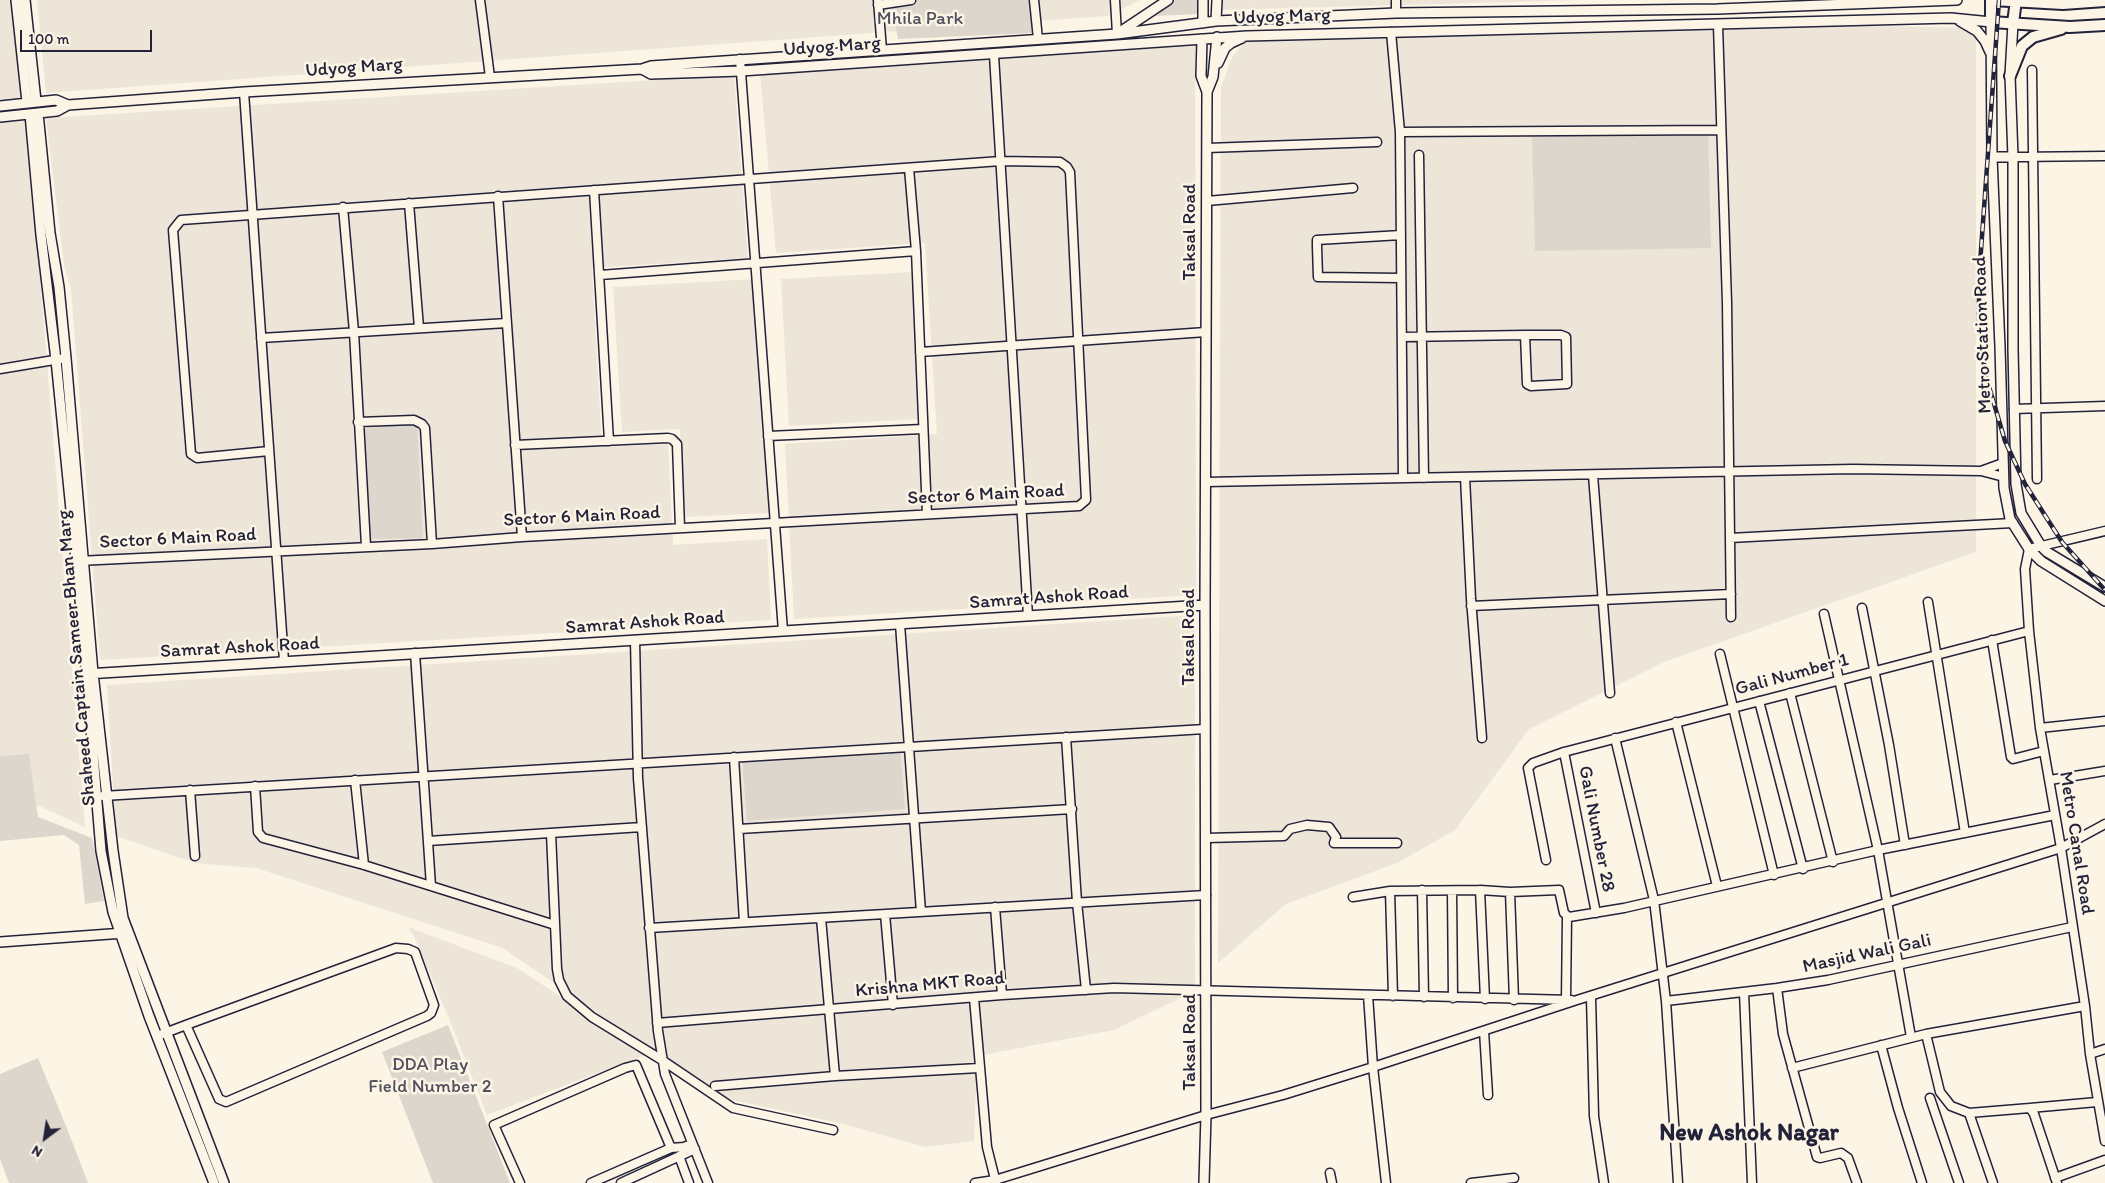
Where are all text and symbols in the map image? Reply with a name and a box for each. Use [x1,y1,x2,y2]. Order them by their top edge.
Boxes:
street label: Udyog Marg [1233,4,1331,30]
park label: Mhila Park [877,8,963,30]
scale bar [22,20,155,52]
text: 100 m [28,30,69,48]
street label: Udyog Marg [783,32,881,62]
street label: Udyog Marg [305,53,403,83]
street label: Taksal Road [1179,184,1201,280]
street label: Metro Station Road [1969,256,1997,414]
street label: Sector 6 Main Road [907,480,1065,510]
street label: Sector 6 Main Road [503,502,661,532]
street label: Shaheed Captain Sameer Bhan Marg [53,509,101,807]
street label: Sector 6 Main Road [99,524,257,554]
street label: Samrat Ashok Road [969,581,1129,615]
street label: Taksal Road [1178,589,1200,685]
street label: Samrat Ashok Road [565,606,725,640]
street label: Samrat Ashok Road [160,632,320,664]
street label: Gali Number 1 [1733,649,1851,701]
street label: Gali Number 28 [1573,764,1619,894]
street label: Metro Canal Road [2053,770,2099,916]
street label: Masjid Wali Gali [1801,929,1933,979]
street label: Krishna MKT Road [854,967,1006,1003]
street label: Taksal Road [1179,994,1201,1090]
park label: DDA Play Field Number 2 [368,1054,492,1098]
north arrow [20,1113,70,1163]
district label: New Ashok Nagar [1659,1120,1839,1148]
text: N [29,1142,45,1161]

